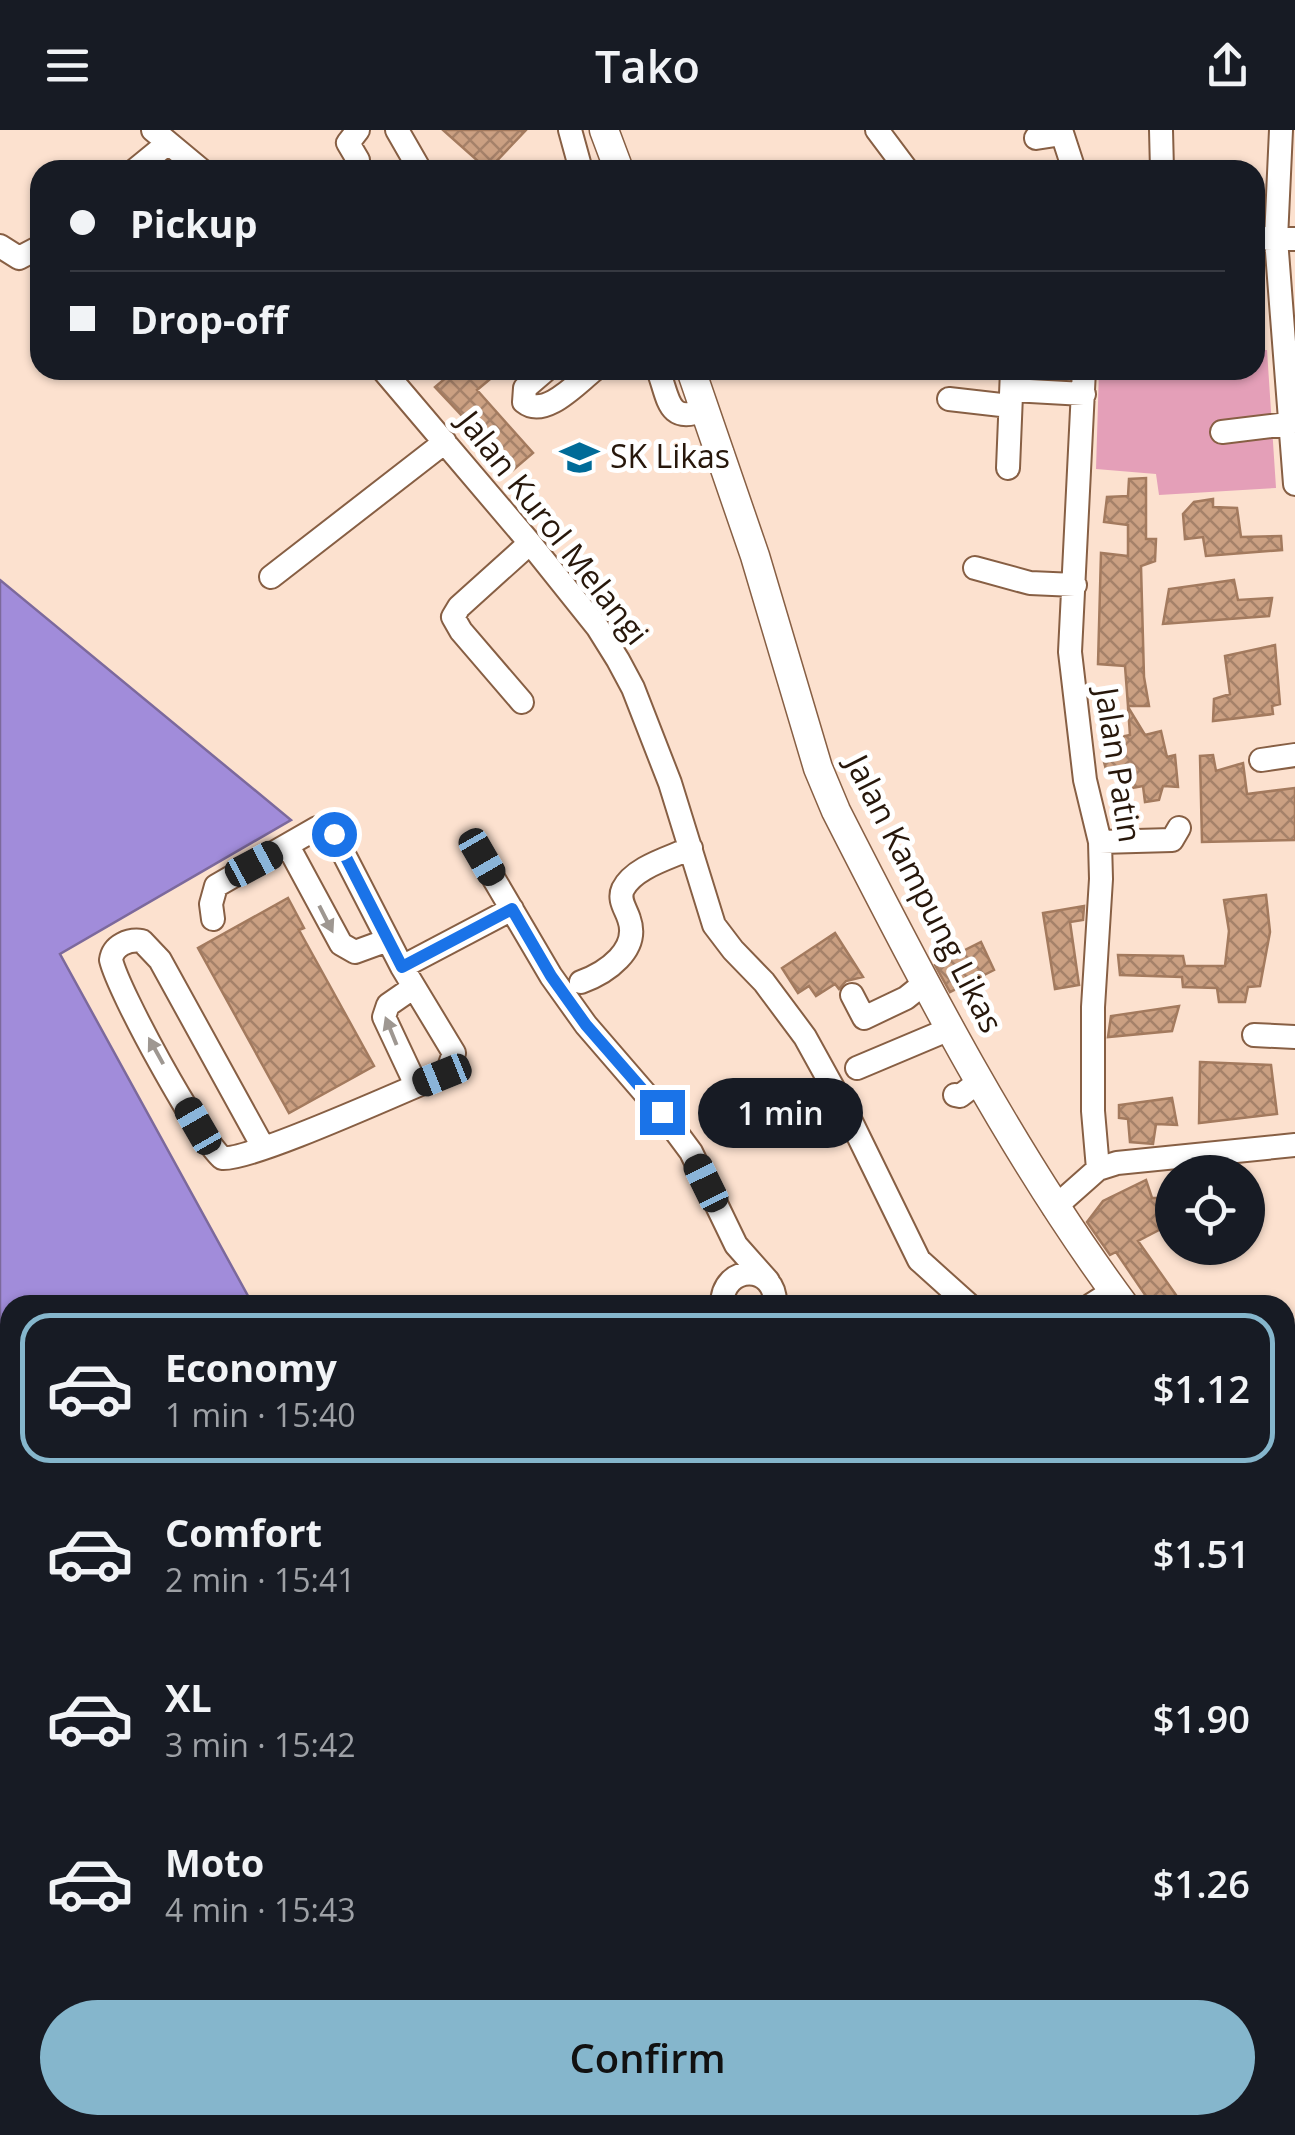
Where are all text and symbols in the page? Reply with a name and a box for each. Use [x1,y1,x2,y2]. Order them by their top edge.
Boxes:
text: Tako [595,35,700,96]
icon: menu [40,38,95,93]
icon: share [1200,38,1255,93]
text: Pickup [130,197,258,249]
text: Drop-off [130,293,288,345]
street label: Jalan Kurol Melangi [447,399,659,653]
place label: SK Likas [610,434,730,477]
school or university icon: SK Likas [559,436,601,478]
street label: Jalan Patin [1086,681,1153,845]
street label: Jalan Kampung Likas [835,744,1014,1040]
route start [312,812,357,857]
car [454,824,510,890]
car [220,837,288,891]
one-way arrow [317,904,334,933]
one-way arrow [382,1016,398,1046]
one-way arrow [148,1037,165,1066]
car [409,1050,475,1100]
callout: 1 min [697,1077,862,1147]
route end [640,1090,685,1135]
text: 1 min [737,1091,824,1134]
car [170,1093,226,1159]
car [679,1149,733,1217]
map controls [1155,1155,1265,1265]
button: locate [1155,1155,1265,1265]
text: Economy [165,1341,337,1393]
icon: car [45,1343,135,1433]
text: $1.12 [1153,1362,1250,1414]
text: 1 min · 15:40 [165,1393,356,1436]
text: Comfort [165,1506,322,1558]
icon: car [45,1508,135,1598]
text: $1.51 [1153,1527,1250,1579]
text: 2 min · 15:41 [165,1558,356,1601]
text: XL [165,1671,212,1723]
icon: car [45,1673,135,1763]
text: $1.90 [1153,1692,1250,1744]
text: 3 min · 15:42 [165,1723,356,1766]
text: Moto [165,1836,264,1888]
icon: car [45,1838,135,1928]
text: $1.26 [1153,1857,1250,1909]
text: 4 min · 15:43 [165,1888,356,1931]
button: Confirm [40,2000,1255,2115]

